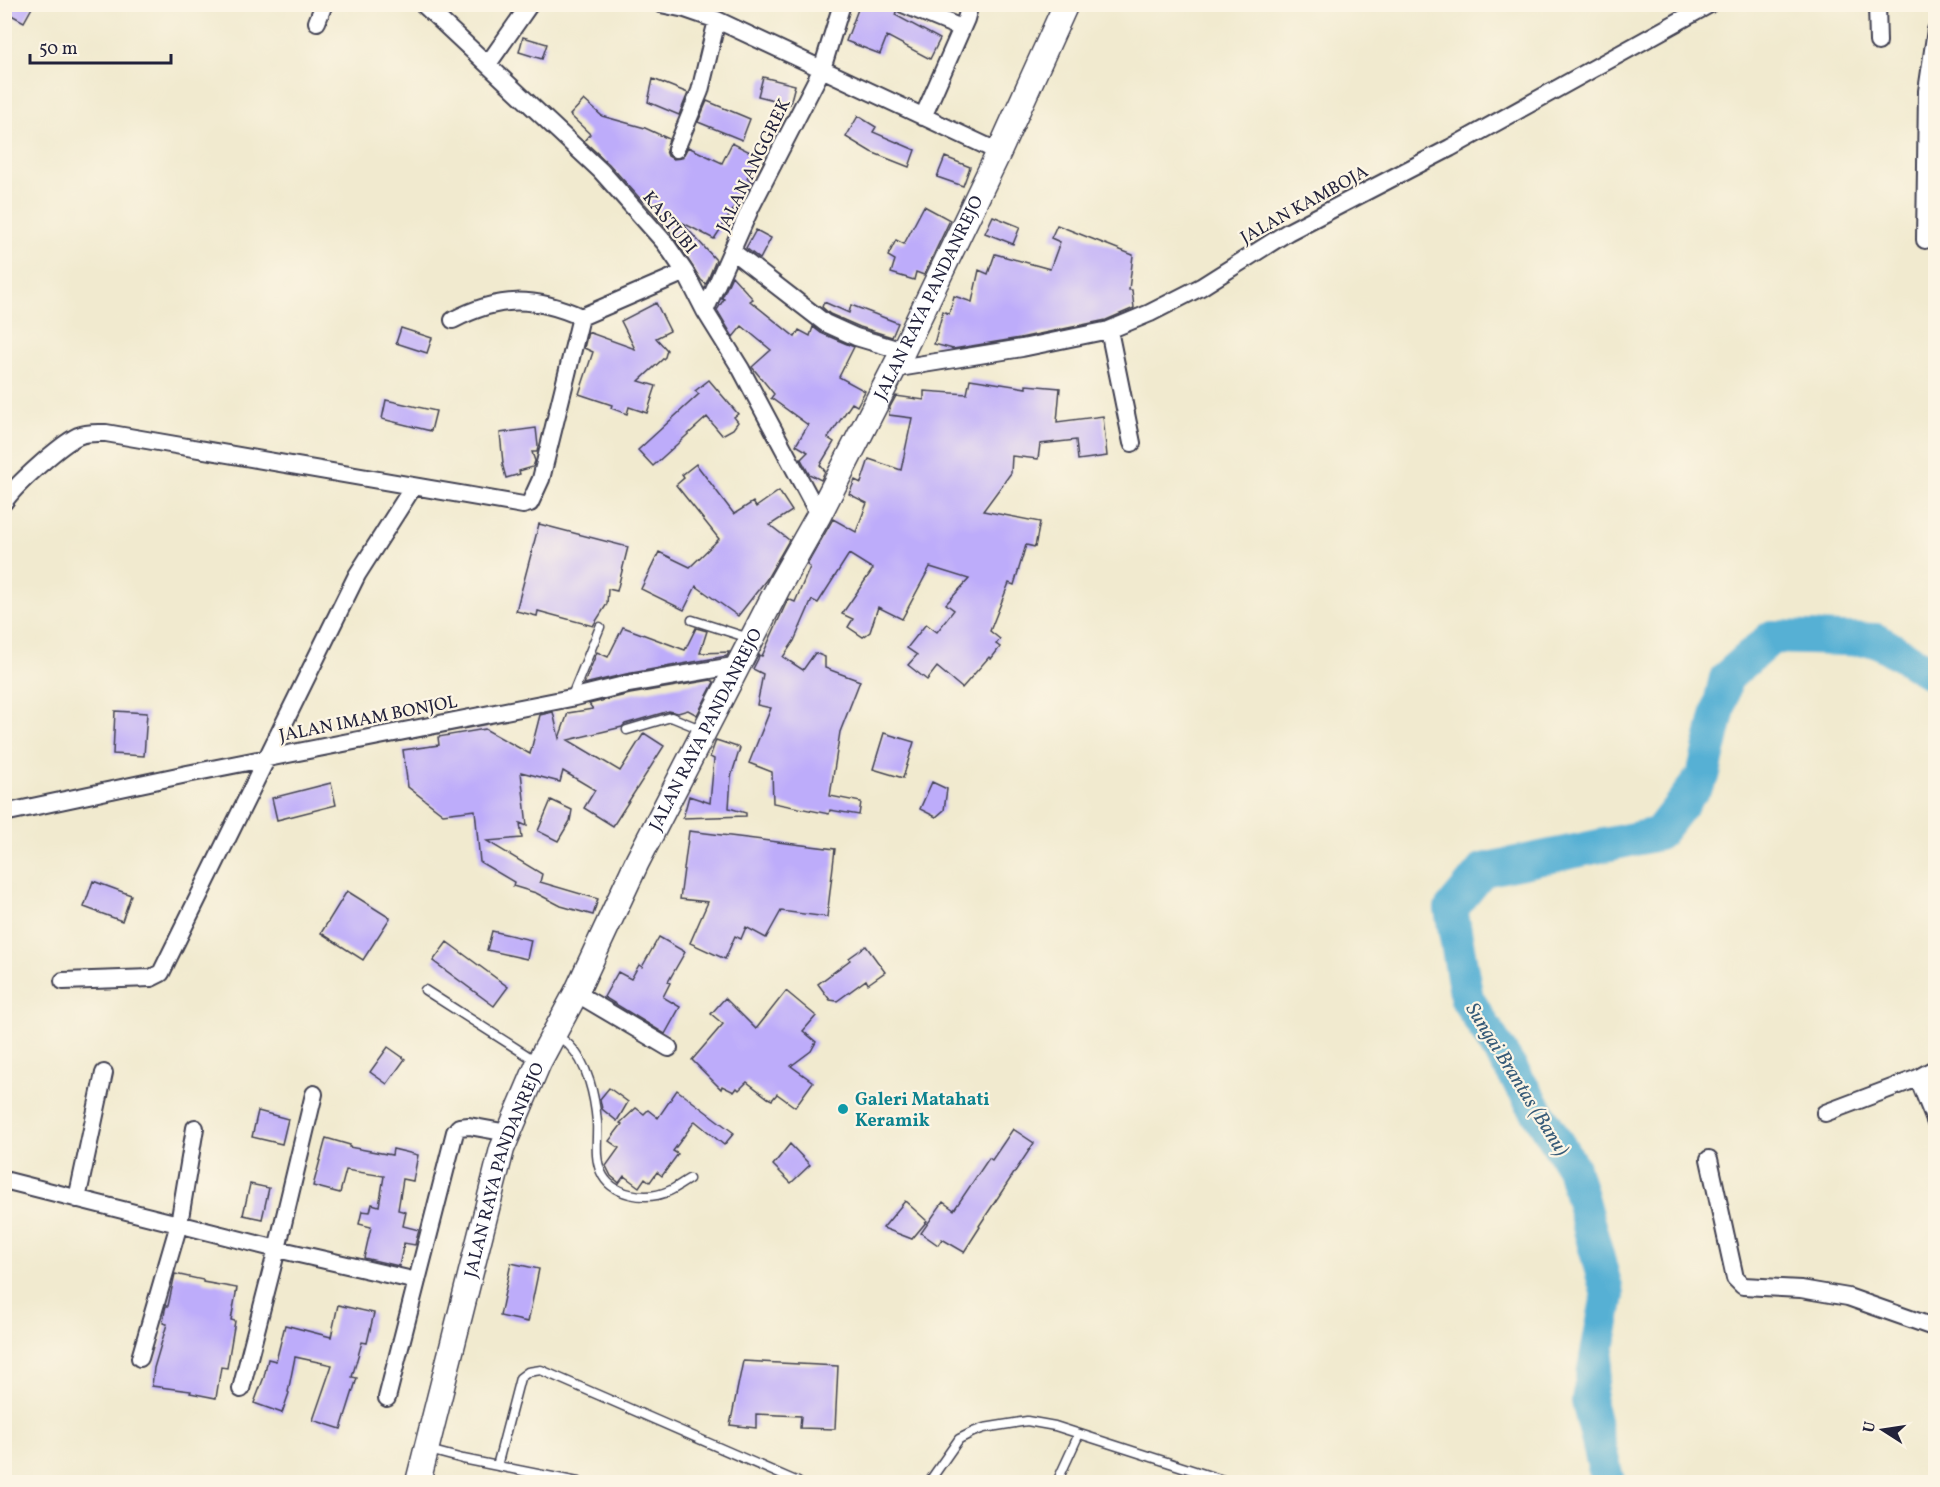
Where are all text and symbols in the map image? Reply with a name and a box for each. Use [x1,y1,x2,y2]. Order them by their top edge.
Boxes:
scale bar [30,27,171,65]
text: 50 m [39,37,78,62]
street label: JALAN ANGGREK [711,95,798,237]
street label: JALAN KAMBOJA [1236,160,1374,251]
street label: KASTUBI [636,186,702,260]
street label: JALAN RAYA PANDANREJO [869,192,990,405]
street label: JALAN RAYA PANDANREJO [644,624,769,836]
street label: JALAN IMAM BONJOL [277,690,460,749]
water label: Sungai Brantas (Banu) [1458,998,1575,1162]
street label: JALAN RAYA PANDANREJO [459,1059,551,1280]
place label: Galeri Matahati Keramik [855,1088,990,1134]
marker: Galeri Matahati Keramik [836,1102,850,1116]
north arrow [1853,1400,1913,1460]
text: U [1858,1420,1882,1435]

